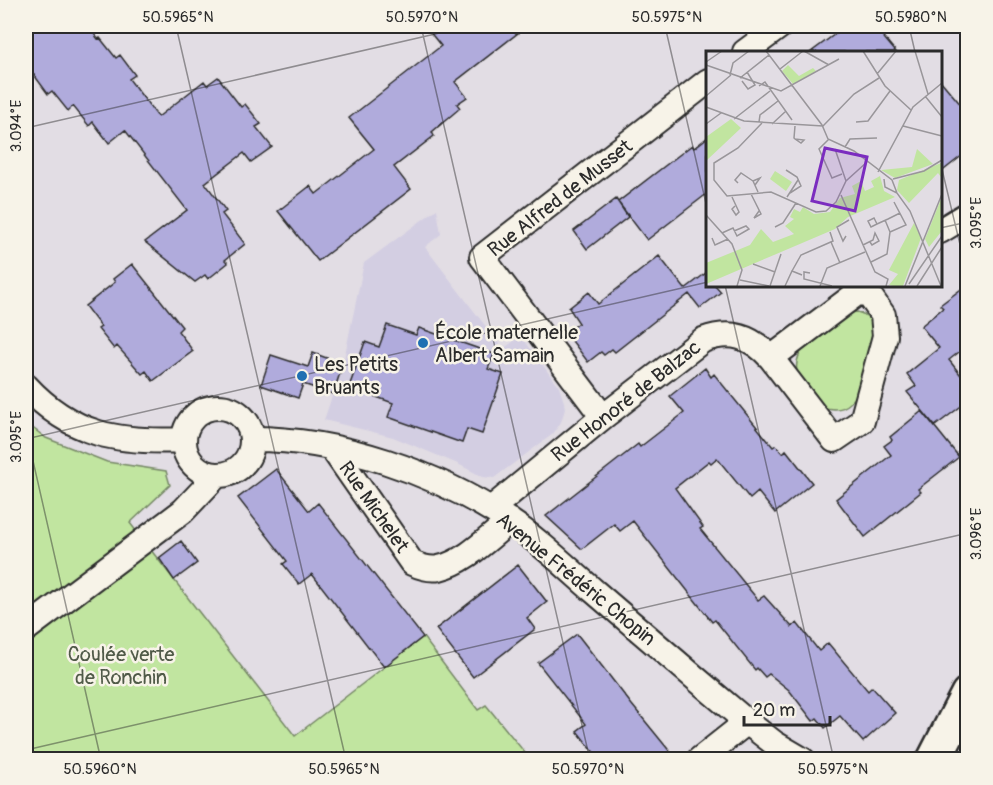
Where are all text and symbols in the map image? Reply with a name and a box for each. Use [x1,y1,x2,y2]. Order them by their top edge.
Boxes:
text: 50.5965°N [142,8,214,27]
text: 50.5970°N [386,8,458,27]
text: 50.5975°N [632,8,702,27]
text: 50.5980°N [875,8,947,27]
inset map [706,51,942,286]
text: 3.094°E [7,99,26,152]
street label: Rue Alfred de Musset [483,133,638,262]
text: 3.095°E [967,197,986,249]
place label: École maternelle Albert Samain [435,320,578,368]
street label: Rue Honoré de Balzac [546,335,706,467]
marker: École maternelle Albert Samain [416,336,430,350]
place label: Les Petits Bruants [314,352,398,400]
marker: Les Petits Bruants [295,369,309,383]
text: 3.095°E [7,411,26,463]
street label: Rue Michelet [333,456,415,558]
street label: Avenue Frédéric Chopin [491,507,661,651]
text: 3.096°E [967,507,986,560]
park label: Coulée verte de Ronchin [68,642,174,690]
scale bar [744,689,830,727]
text: 20 m [753,699,795,722]
text: 50.5960°N [63,760,137,779]
text: 50.5965°N [308,760,380,779]
text: 50.5970°N [552,760,624,779]
text: 50.5975°N [798,760,868,779]

